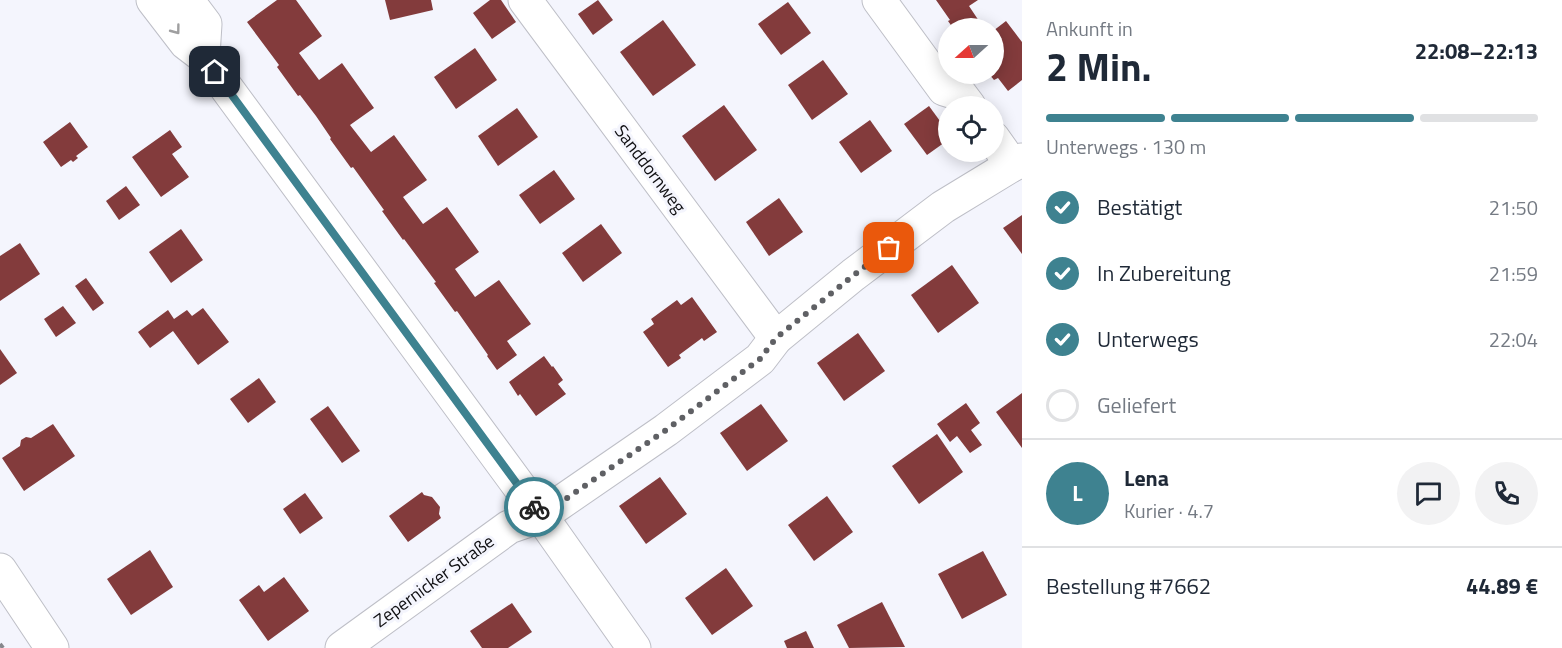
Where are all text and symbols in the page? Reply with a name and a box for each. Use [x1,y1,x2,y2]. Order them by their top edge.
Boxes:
text: Ankunft in [1046,13,1133,44]
north arrow [938,18,1004,84]
map controls [938,18,1004,162]
one-way arrow [169,23,180,34]
text: 22:08–22:13 [1415,34,1538,68]
text: 2 Min. [1046,37,1152,96]
pin [189,46,240,97]
icon: home [198,55,231,88]
button: locate [938,96,1004,162]
street label: Sanddornweg [608,119,693,219]
text: Unterwegs · 130 m [1046,131,1206,162]
text: Bestätigt [1097,190,1182,224]
icon: check [1046,191,1079,224]
text: 21:50 [1489,192,1538,223]
pin [863,222,914,273]
icon: bag [872,231,905,264]
text: In Zubereitung [1097,256,1231,290]
icon: check [1046,257,1079,290]
text: 21:59 [1489,258,1538,289]
text: Unterwegs [1097,322,1199,356]
icon: check [1046,323,1079,356]
text: 22:04 [1489,324,1538,355]
text: Geliefert [1097,388,1176,422]
text: Lena [1124,461,1169,495]
button: chat [1397,462,1460,525]
button: phone [1475,462,1538,525]
text: L [1072,476,1083,510]
courier [504,477,564,537]
icon: bike [518,491,551,524]
text: Kurier · 4.7 [1124,495,1214,526]
street label: Zepernicker Straße [368,528,500,634]
text: Bestellung #7662 [1046,569,1211,603]
text: 44.89 € [1466,569,1538,603]

